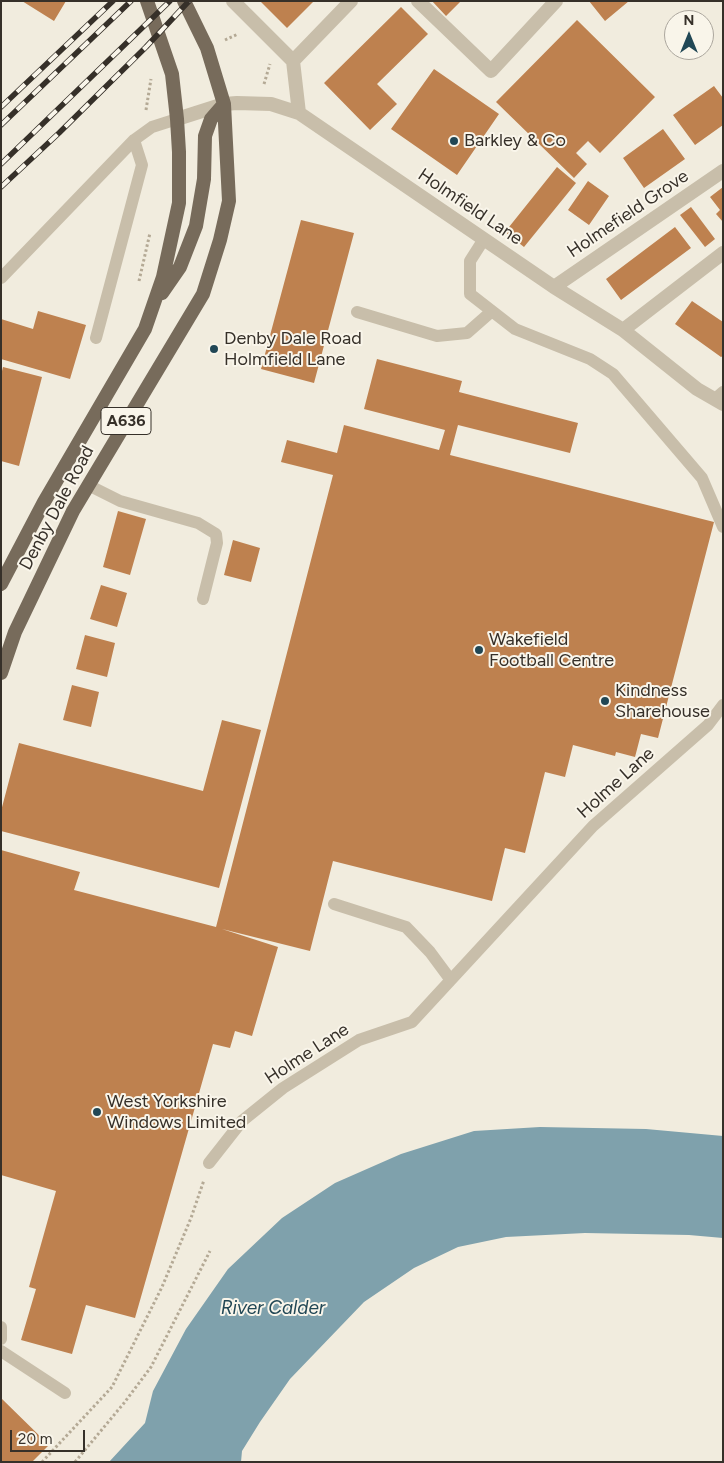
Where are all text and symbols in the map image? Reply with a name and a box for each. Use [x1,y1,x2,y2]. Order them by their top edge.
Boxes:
north arrow [664,10,714,60]
text: N [684,12,694,29]
place label: Barkley & Co [464,130,566,152]
marker: Barkley & Co [448,135,460,147]
street label: Holmfield Lane [414,164,526,250]
street label: Holmefield Grove [563,165,693,263]
place label: Denby Dale Road Holmfield Lane [224,328,362,370]
marker: Denby Dale Road Holmfield Lane [208,343,220,355]
road number: A636 [101,408,151,434]
street label: Denby Dale Road [15,442,99,574]
place label: Wakefield Football Centre [489,629,614,672]
marker: Wakefield Football Centre [473,644,485,656]
place label: Kindness Sharehouse [615,680,710,722]
marker: Kindness Sharehouse [599,695,611,707]
street label: Holme Lane [573,743,659,823]
street label: Holme Lane [261,1019,353,1089]
place label: West Yorkshire Windows Limited [107,1091,246,1134]
marker: West Yorkshire Windows Limited [91,1106,103,1118]
water label: River Calder [221,1297,325,1319]
scale bar [12,1420,88,1452]
text: 20 m [18,1430,52,1448]

